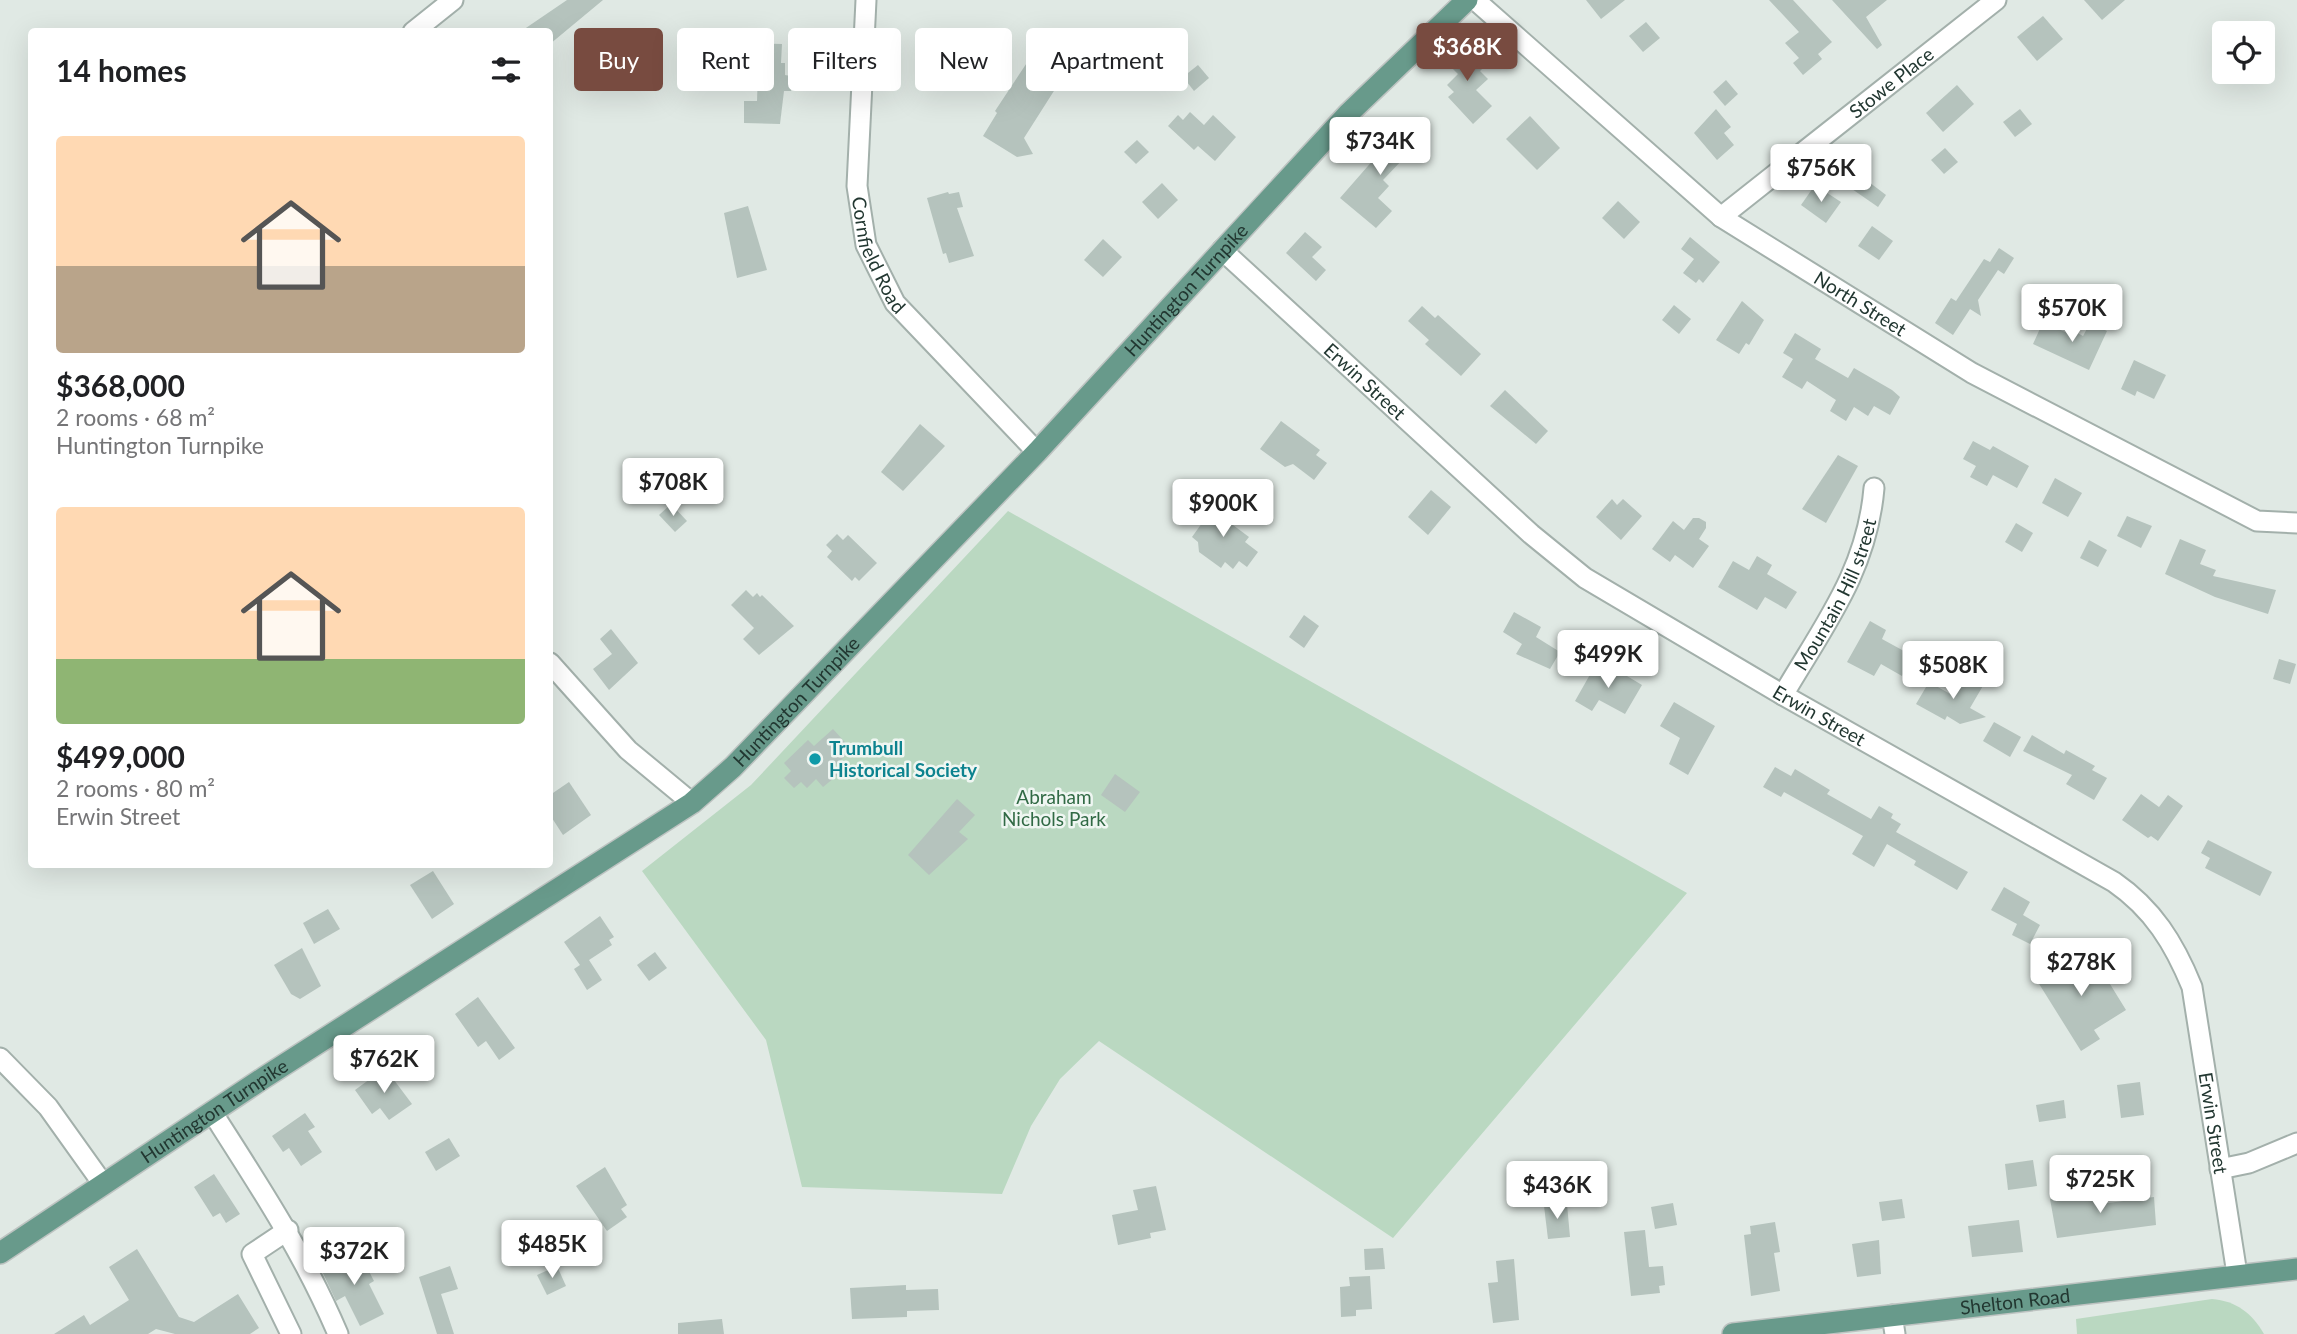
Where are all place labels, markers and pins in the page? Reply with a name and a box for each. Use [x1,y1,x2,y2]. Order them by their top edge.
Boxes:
pin: $368K [1418,24,1516,83]
pin: $734K [1331,118,1429,177]
pin: $756K [1772,144,1870,204]
pin: $570K [2023,284,2121,344]
pin: $708K [624,458,722,518]
pin: $900K [1174,480,1272,539]
pin: $499K [1559,630,1657,690]
pin: $508K [1904,642,2002,701]
place label: Trumbull Historical Society [829,736,978,781]
marker: Trumbull Historical Society [807,751,823,767]
pin: $278K [2032,939,2130,998]
pin: $762K [335,1036,433,1095]
pin: $725K [2051,1156,2149,1215]
pin: $436K [1508,1162,1606,1221]
pin: $485K [503,1220,601,1280]
pin: $372K [305,1228,403,1287]

